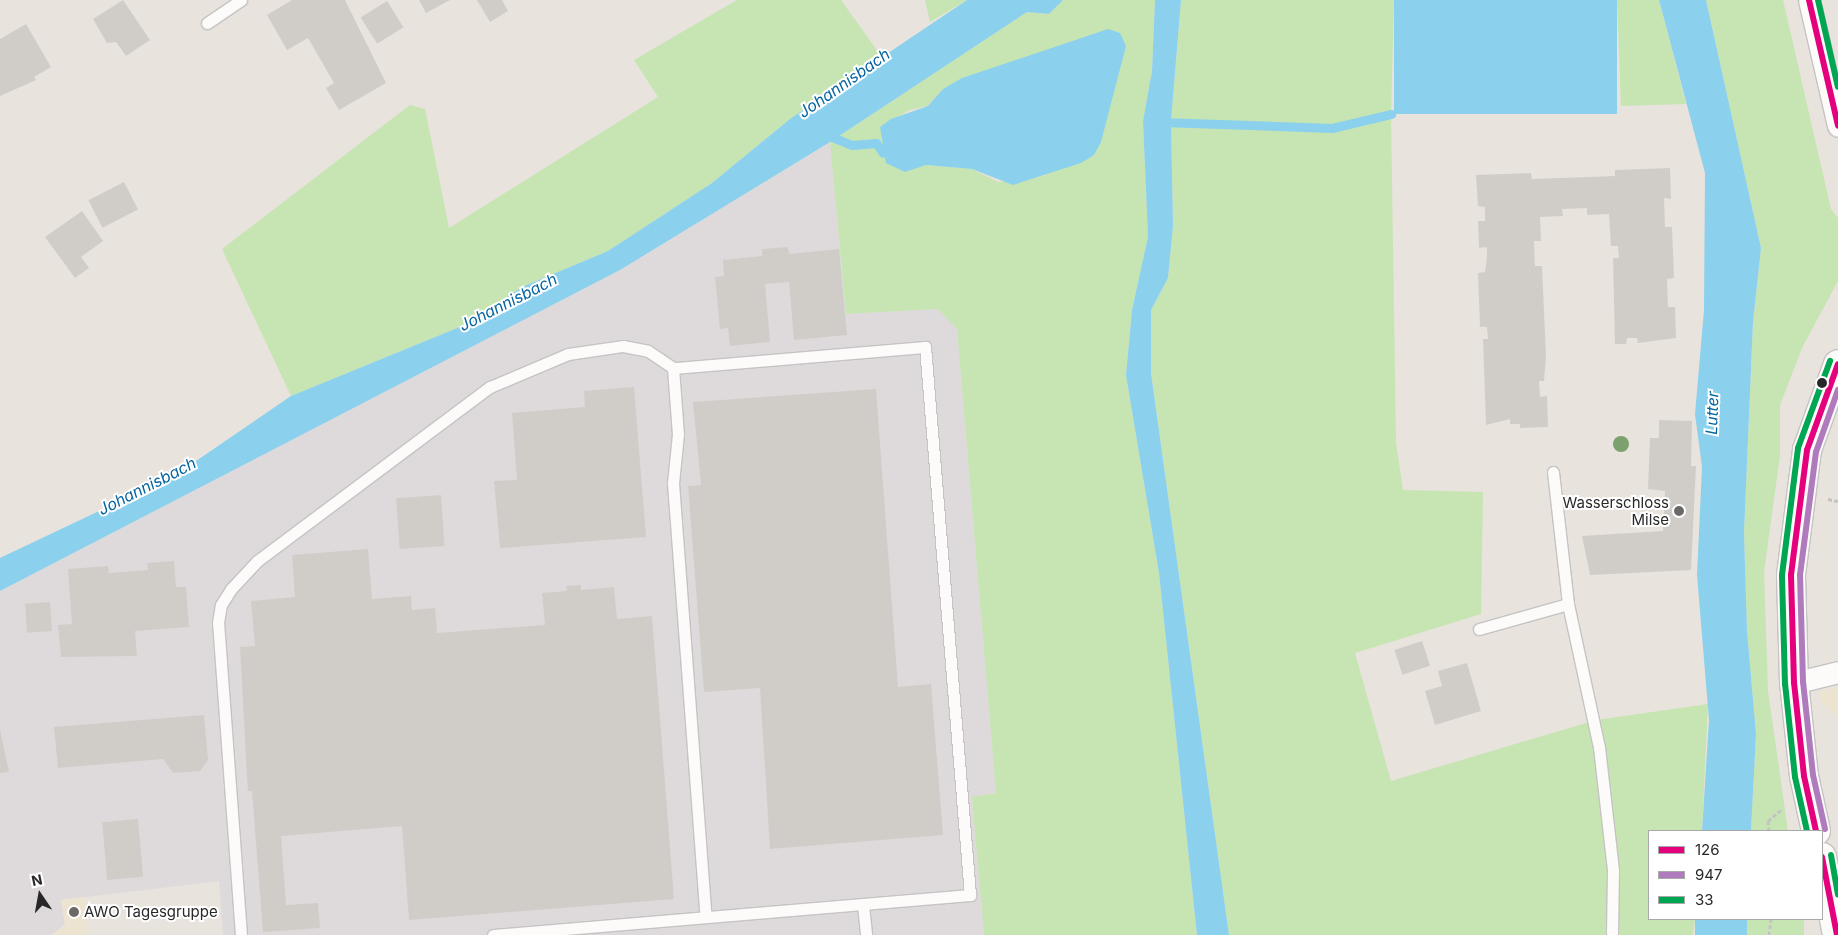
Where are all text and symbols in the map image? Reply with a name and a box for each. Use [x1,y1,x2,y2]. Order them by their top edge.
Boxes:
water label: Johannisbach [794,44,894,122]
water label: Johannisbach [456,269,560,335]
unlabelled marker [1817,378,1827,388]
water label: Lutter [1702,391,1722,435]
water label: Johannisbach [95,453,199,519]
place label: Wasserschloss Milse [1563,493,1669,528]
marker: Wasserschloss Milse [1673,505,1685,517]
legend [1648,830,1823,920]
text: 126 [1695,840,1720,859]
text: 947 [1695,865,1722,884]
north arrow [15,870,65,920]
text: N [30,870,44,889]
text: 33 [1695,890,1714,909]
place label: AWO Tagesgruppe [84,903,218,921]
marker: AWO Tagesgruppe [68,906,80,918]

